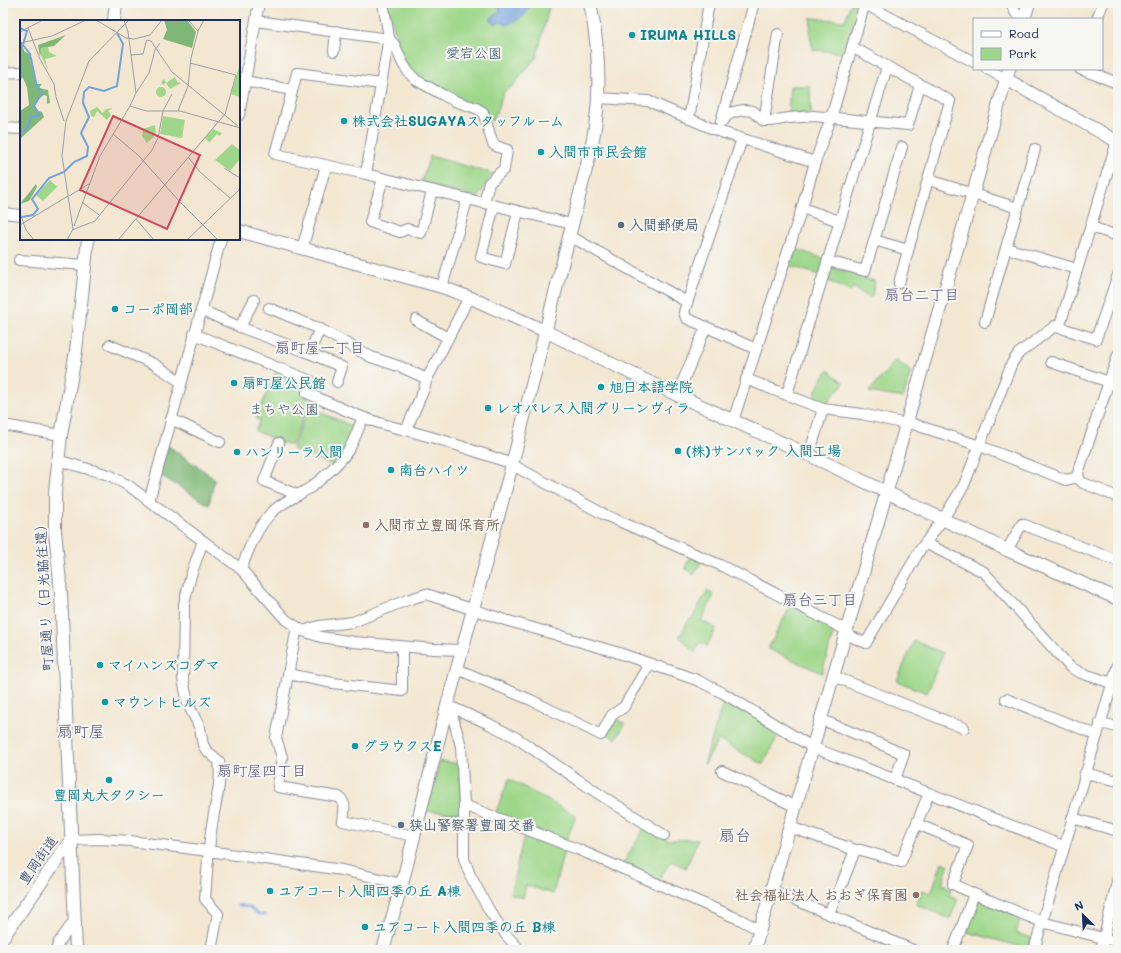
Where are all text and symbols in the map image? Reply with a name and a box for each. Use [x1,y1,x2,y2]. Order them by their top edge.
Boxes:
legend [973,18,1103,70]
inset map [20,20,240,240]
place label: IRUMA HILLS [640,25,736,44]
text: Road [1009,25,1039,41]
marker: IRUMA HILLS [627,30,637,40]
park label: 愛宕公園 [446,43,502,62]
text: Park [1009,45,1036,61]
place label: 株式会社SUGAYAスタッフルーム [352,111,564,130]
marker: 株式会社SUGAYAスタッフルーム [339,116,349,126]
place label: 入間市市民会館 [549,142,647,161]
marker: 入間市市民会館 [536,147,546,157]
place label: 入間郵便局 [629,215,699,234]
marker: 入間郵便局 [616,220,626,230]
district label: 扇台二丁目 [884,284,960,304]
place label: コーポ岡部 [123,299,193,318]
marker: コーポ岡部 [110,304,120,314]
district label: 扇町屋一丁目 [275,337,365,357]
place label: 扇町屋公民館 [242,373,326,392]
place label: 旭日本語学院 [609,377,693,396]
marker: 扇町屋公民館 [229,378,239,388]
marker: 旭日本語学院 [596,382,606,392]
place label: レオパレス入間グリーンヴィラ [496,398,690,417]
park label: まちや公園 [249,399,319,418]
marker: レオパレス入間グリーンヴィラ [483,403,493,413]
place label: (株)サンパック 入間工場 [686,441,841,460]
place label: ハンリーラ入間 [245,442,343,461]
marker: (株)サンパック 入間工場 [673,446,683,456]
marker: ハンリーラ入間 [232,447,242,457]
place label: 南台ハイツ [399,460,469,479]
marker: 南台ハイツ [386,465,396,475]
place label: 入間市立豊岡保育所 [374,515,500,534]
street label: 町屋通り（日光脇往還） [30,517,57,671]
marker: 入間市立豊岡保育所 [361,520,371,530]
district label: 扇台三丁目 [782,589,858,609]
place label: マイハンズコダマ [108,655,219,674]
marker: マイハンズコダマ [95,660,105,670]
place label: マウントヒルズ [113,692,211,711]
marker: マウントヒルズ [100,697,110,707]
district label: 扇町屋 [57,720,105,741]
place label: グラウクスE [363,736,442,755]
marker: グラウクスE [350,741,360,751]
district label: 扇町屋四丁目 [217,760,307,780]
marker: 豊岡丸大タクシー [104,775,114,785]
place label: 豊岡丸大タクシー [53,785,165,804]
place label: 狭山警察署豊岡交番 [409,815,535,834]
marker: 狭山警察署豊岡交番 [396,820,406,830]
district label: 扇台 [719,824,751,845]
street label: 豊岡街道 [14,831,61,888]
place label: ユアコート入間四季の丘 A棟 [278,881,462,900]
place label: 社会福祉法人 おおぎ保育園 [735,885,908,904]
marker: ユアコート入間四季の丘 A棟 [265,886,275,896]
marker: 社会福祉法人 おおぎ保育園 [911,890,921,900]
north arrow [1063,895,1103,935]
text: N [1072,897,1086,914]
place label: ユアコート入間四季の丘 B棟 [373,917,556,936]
marker: ユアコート入間四季の丘 B棟 [360,922,370,932]

